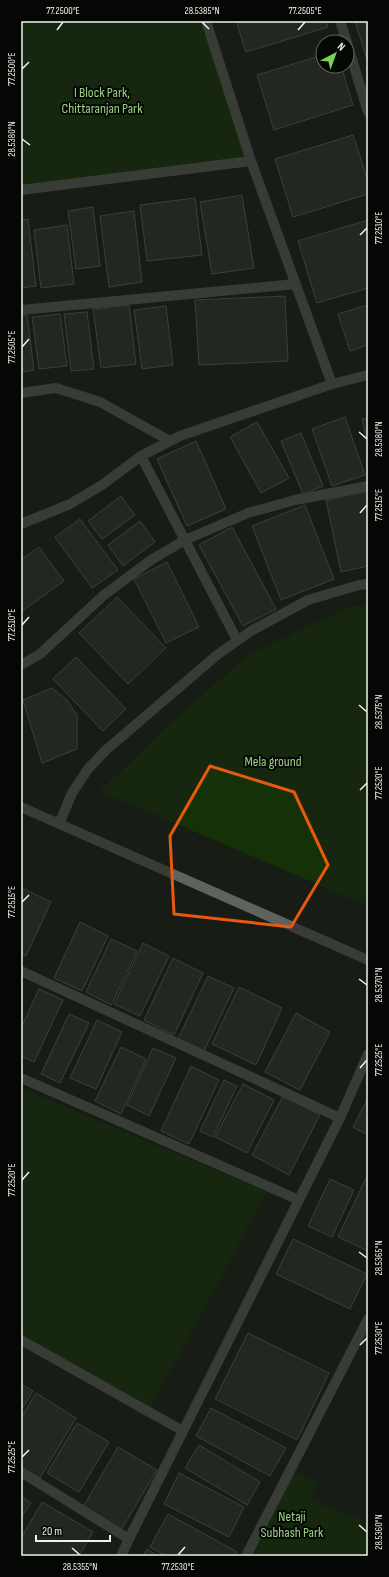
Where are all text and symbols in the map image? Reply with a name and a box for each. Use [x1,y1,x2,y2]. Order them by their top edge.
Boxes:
text: 77.2500°E [46,5,80,17]
text: 28.5385°N [185,5,219,17]
text: 77.2505°E [288,5,322,17]
north arrow [315,34,355,74]
text: N [335,40,348,54]
text: 77.2500°E [6,52,18,86]
park label: I Block Park, Chittaranjan Park [61,84,143,117]
text: 28.5380°N [6,121,18,157]
text: 77.2510°E [373,212,385,244]
text: 77.2505°E [6,330,18,364]
text: 28.5380°N [373,421,385,457]
text: 77.2515°E [373,489,385,521]
text: 77.2510°E [6,609,18,641]
text: 28.5375°N [373,695,385,729]
park label: Mela ground [244,753,302,770]
text: 77.2520°E [373,766,385,800]
text: 77.2515°E [6,886,18,918]
text: 28.5370°N [373,968,385,1003]
text: 77.2525°E [373,1044,385,1076]
text: 77.2520°E [6,1163,18,1197]
text: 28.5365°N [373,1241,385,1275]
text: 77.2530°E [373,1321,385,1355]
text: 77.2525°E [6,1441,18,1473]
park label: Netaji Subhash Park [261,1508,324,1541]
text: 28.5360°N [373,1514,385,1550]
scale bar [36,1517,110,1543]
text: 20 m [42,1524,62,1539]
text: 28.5355°N [63,1561,97,1573]
text: 77.2530°E [161,1561,195,1573]

